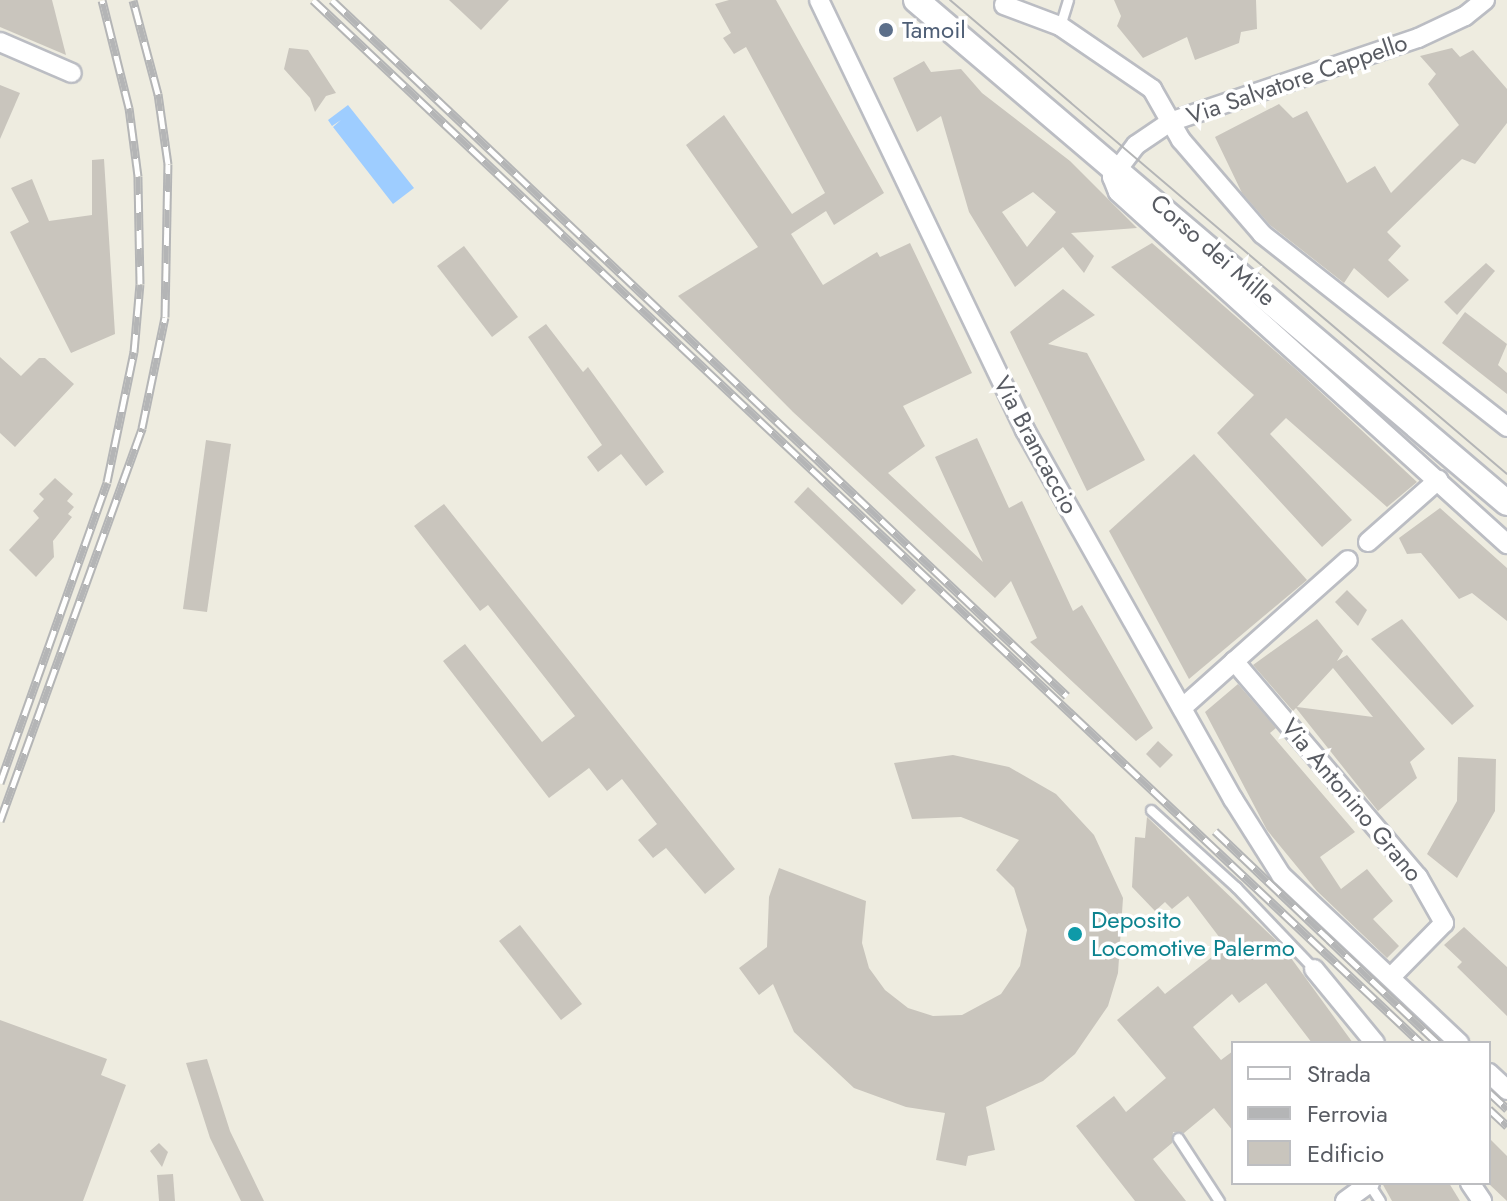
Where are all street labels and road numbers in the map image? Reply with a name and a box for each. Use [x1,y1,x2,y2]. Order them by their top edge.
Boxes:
street label: Via Salvatore Cappello [1183,28,1411,130]
street label: Corso dei Mille [1145,188,1281,312]
street label: Via Brancaccio [988,371,1084,519]
street label: Via Antonino Grano [1275,713,1429,887]

